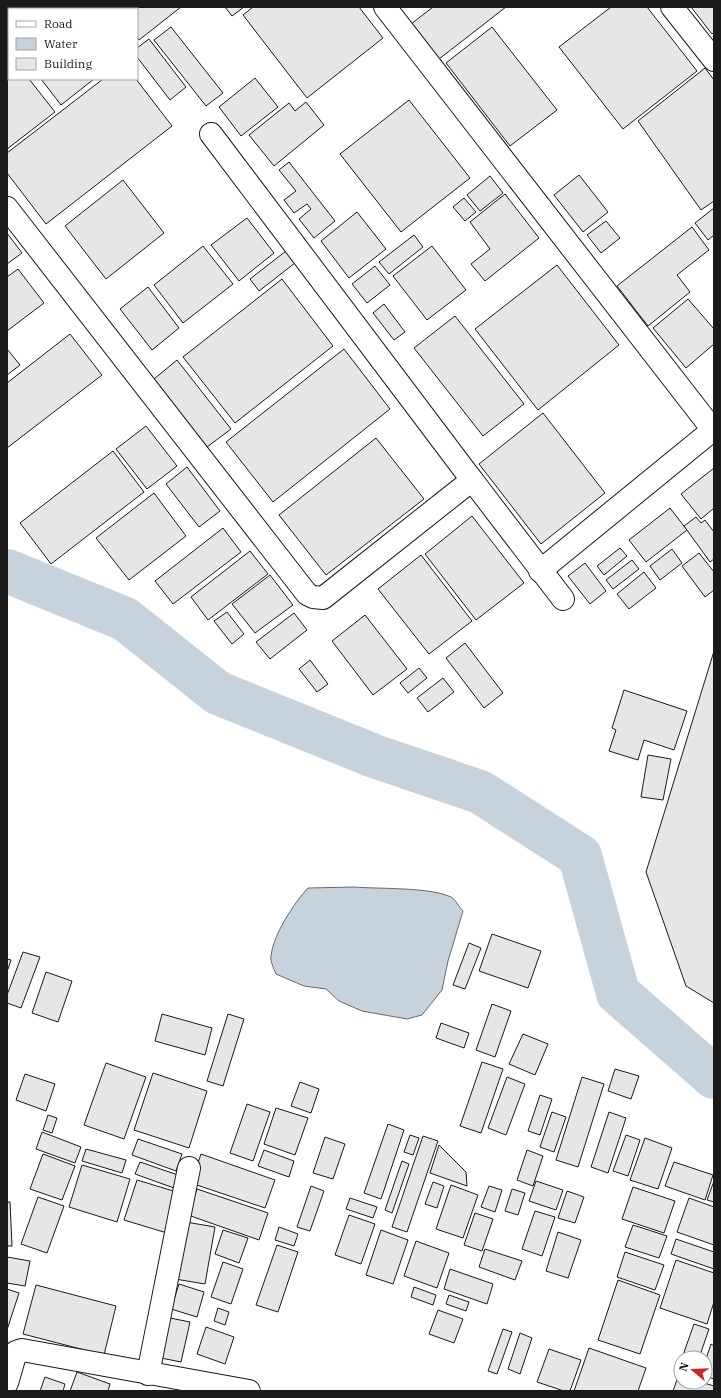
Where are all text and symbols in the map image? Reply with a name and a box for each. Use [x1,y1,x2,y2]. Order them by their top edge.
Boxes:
legend [8,8,138,80]
text: Road [44,16,73,31]
text: Water [44,36,78,51]
text: Building [44,56,92,71]
north arrow [673,1350,713,1390]
text: N [676,1360,692,1373]

